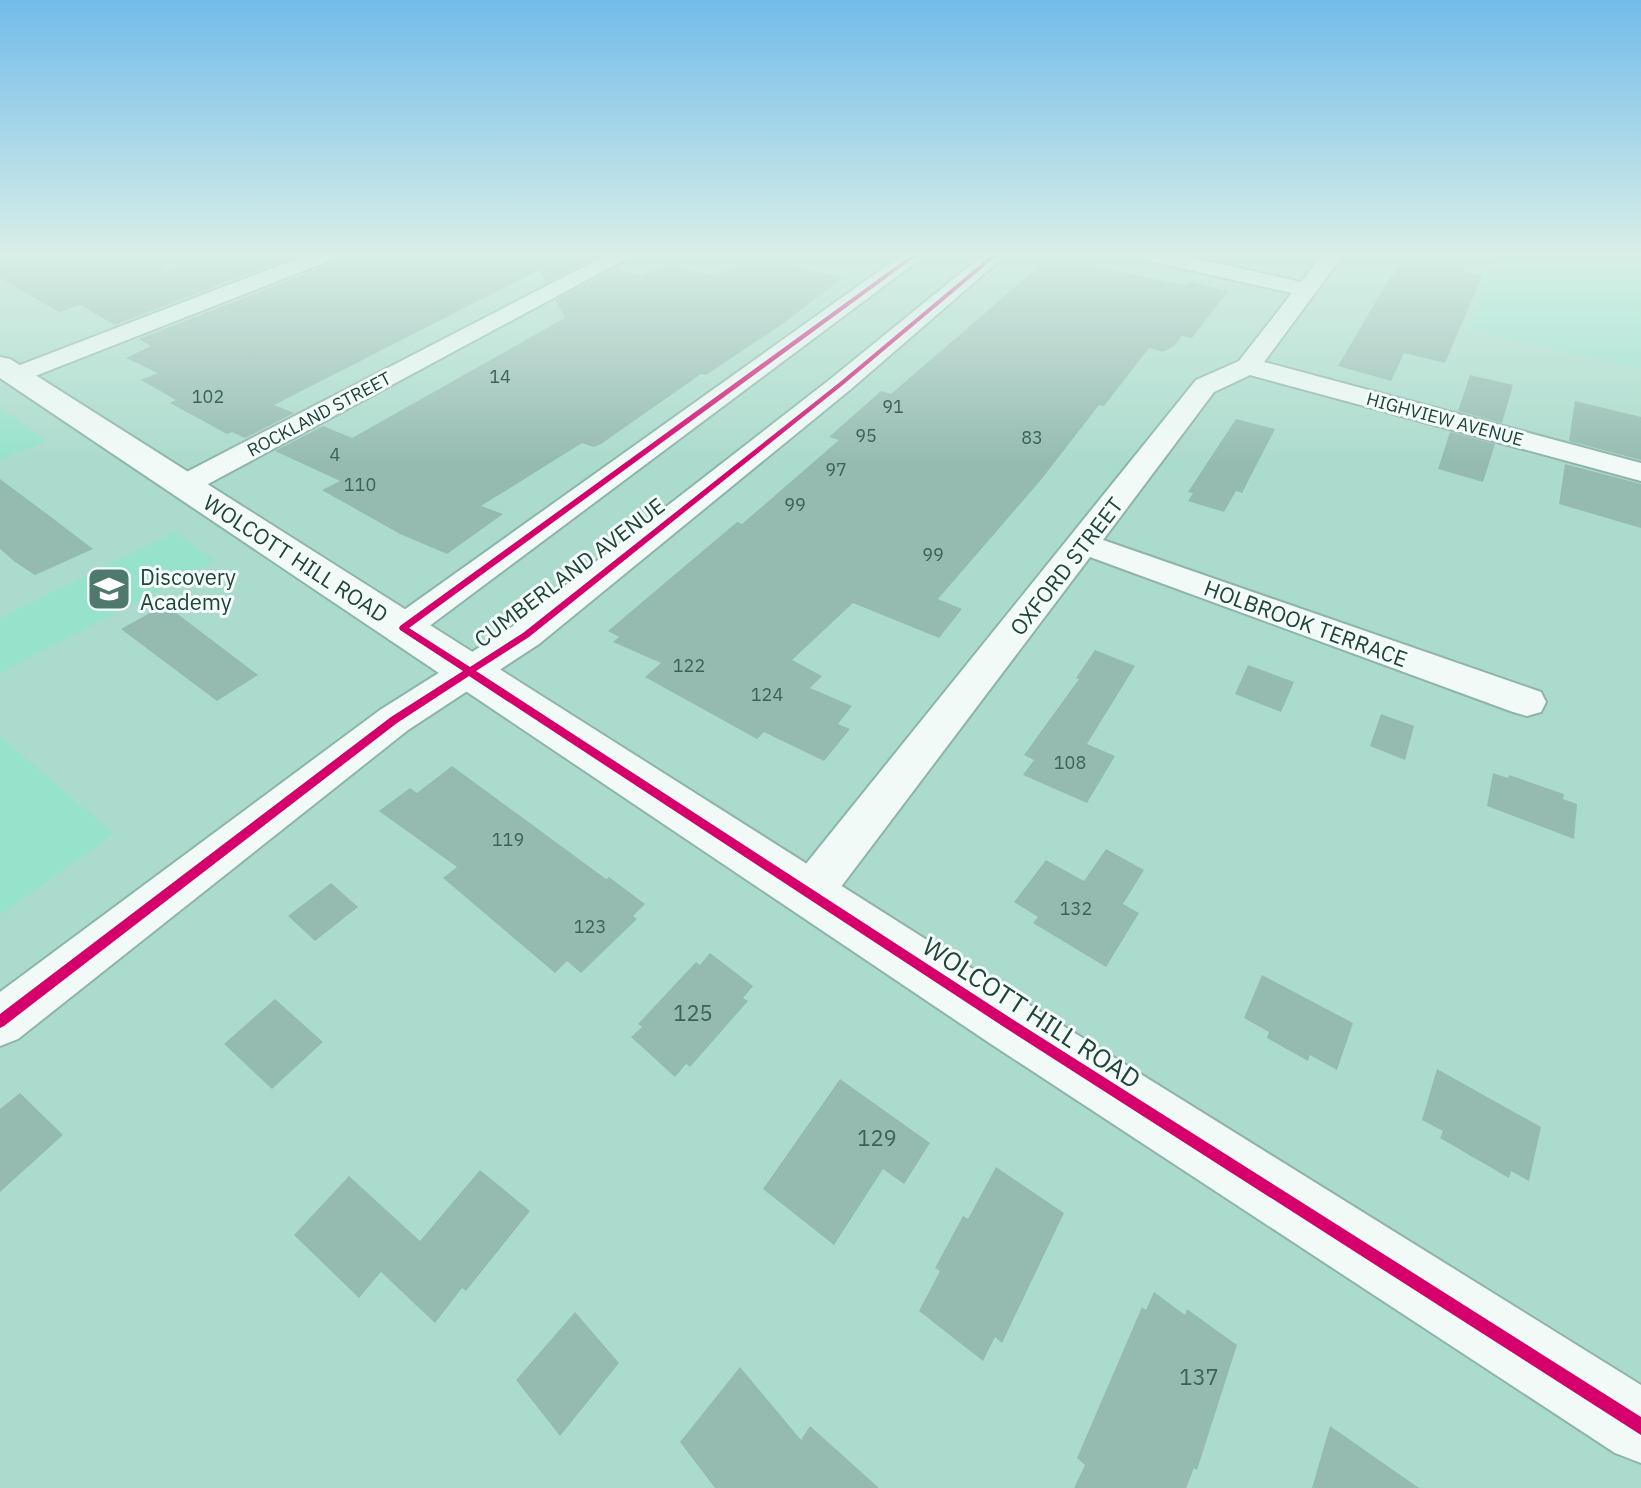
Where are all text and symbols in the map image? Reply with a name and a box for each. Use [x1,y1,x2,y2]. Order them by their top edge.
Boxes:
house number: 14 [489,365,511,388]
street label: ROCKLAND STREET [243,366,395,462]
house number: 102 [192,385,224,408]
street label: HIGHVIEW AVENUE [1364,387,1526,451]
house number: 91 [882,395,904,418]
house number: 95 [855,424,877,447]
house number: 83 [1021,426,1043,449]
house number: 4 [330,443,341,466]
house number: 97 [825,458,847,481]
house number: 110 [344,473,376,496]
street label: WOLCOTT HILL ROAD [198,487,394,629]
street label: CUMBERLAND AVENUE [468,491,670,653]
street label: OXFORD STREET [1003,491,1129,641]
house number: 99 [784,493,806,516]
house number: 99 [922,543,944,566]
place label: Discovery Academy [140,562,236,616]
school or university icon: Discovery Academy [85,565,133,613]
street label: HOLBROOK TERRACE [1200,573,1412,673]
house number: 122 [673,654,705,677]
house number: 124 [751,683,783,706]
house number: 108 [1054,751,1086,774]
house number: 119 [492,828,524,851]
house number: 132 [1060,897,1092,920]
house number: 123 [574,915,606,938]
street label: WOLCOTT HILL ROAD [916,929,1148,1095]
house number: 125 [673,998,713,1027]
house number: 129 [857,1123,897,1152]
house number: 137 [1179,1362,1219,1391]

